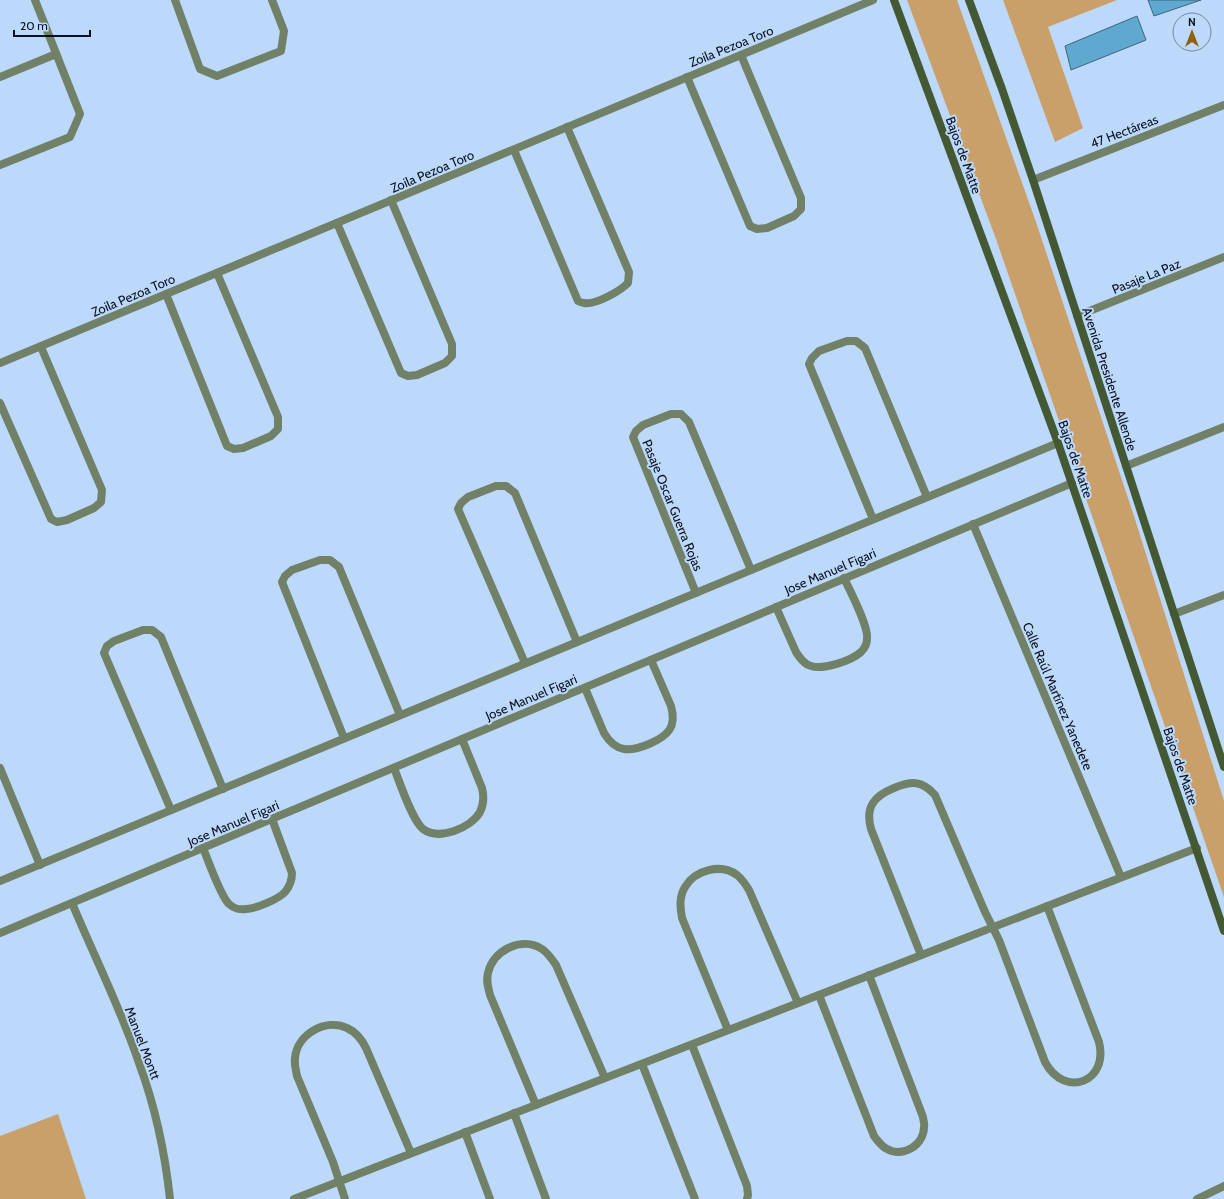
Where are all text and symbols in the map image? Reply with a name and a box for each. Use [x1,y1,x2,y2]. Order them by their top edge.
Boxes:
scale bar [14,12,90,38]
north arrow [1172,12,1212,52]
text: N [1188,15,1196,29]
text: 20 m [20,18,48,33]
street label: Zoila Pezoa Toro [687,22,775,70]
street label: 47 Hectáreas [1088,111,1161,151]
street label: Bajos de Matte [942,114,985,196]
street label: Zoila Pezoa Toro [388,146,476,196]
street label: Pasaje La Paz [1109,255,1183,298]
street label: Zoila Pezoa Toro [89,270,177,320]
street label: Avenida Presidente Allende [1079,305,1141,453]
street label: Bajos de Matte [1054,418,1097,501]
street label: Pasaje Oscar Guerra Rojas [638,437,707,574]
street label: Jose Manuel Figari [781,545,878,598]
street label: Calle Raúl Martínez Yanedete [1020,620,1097,773]
street label: Jose Manuel Figari [482,671,579,724]
street label: Bajos de Matte [1159,725,1202,808]
street label: Jose Manuel Figari [184,797,281,850]
street label: Manuel Montt [122,1004,164,1082]

